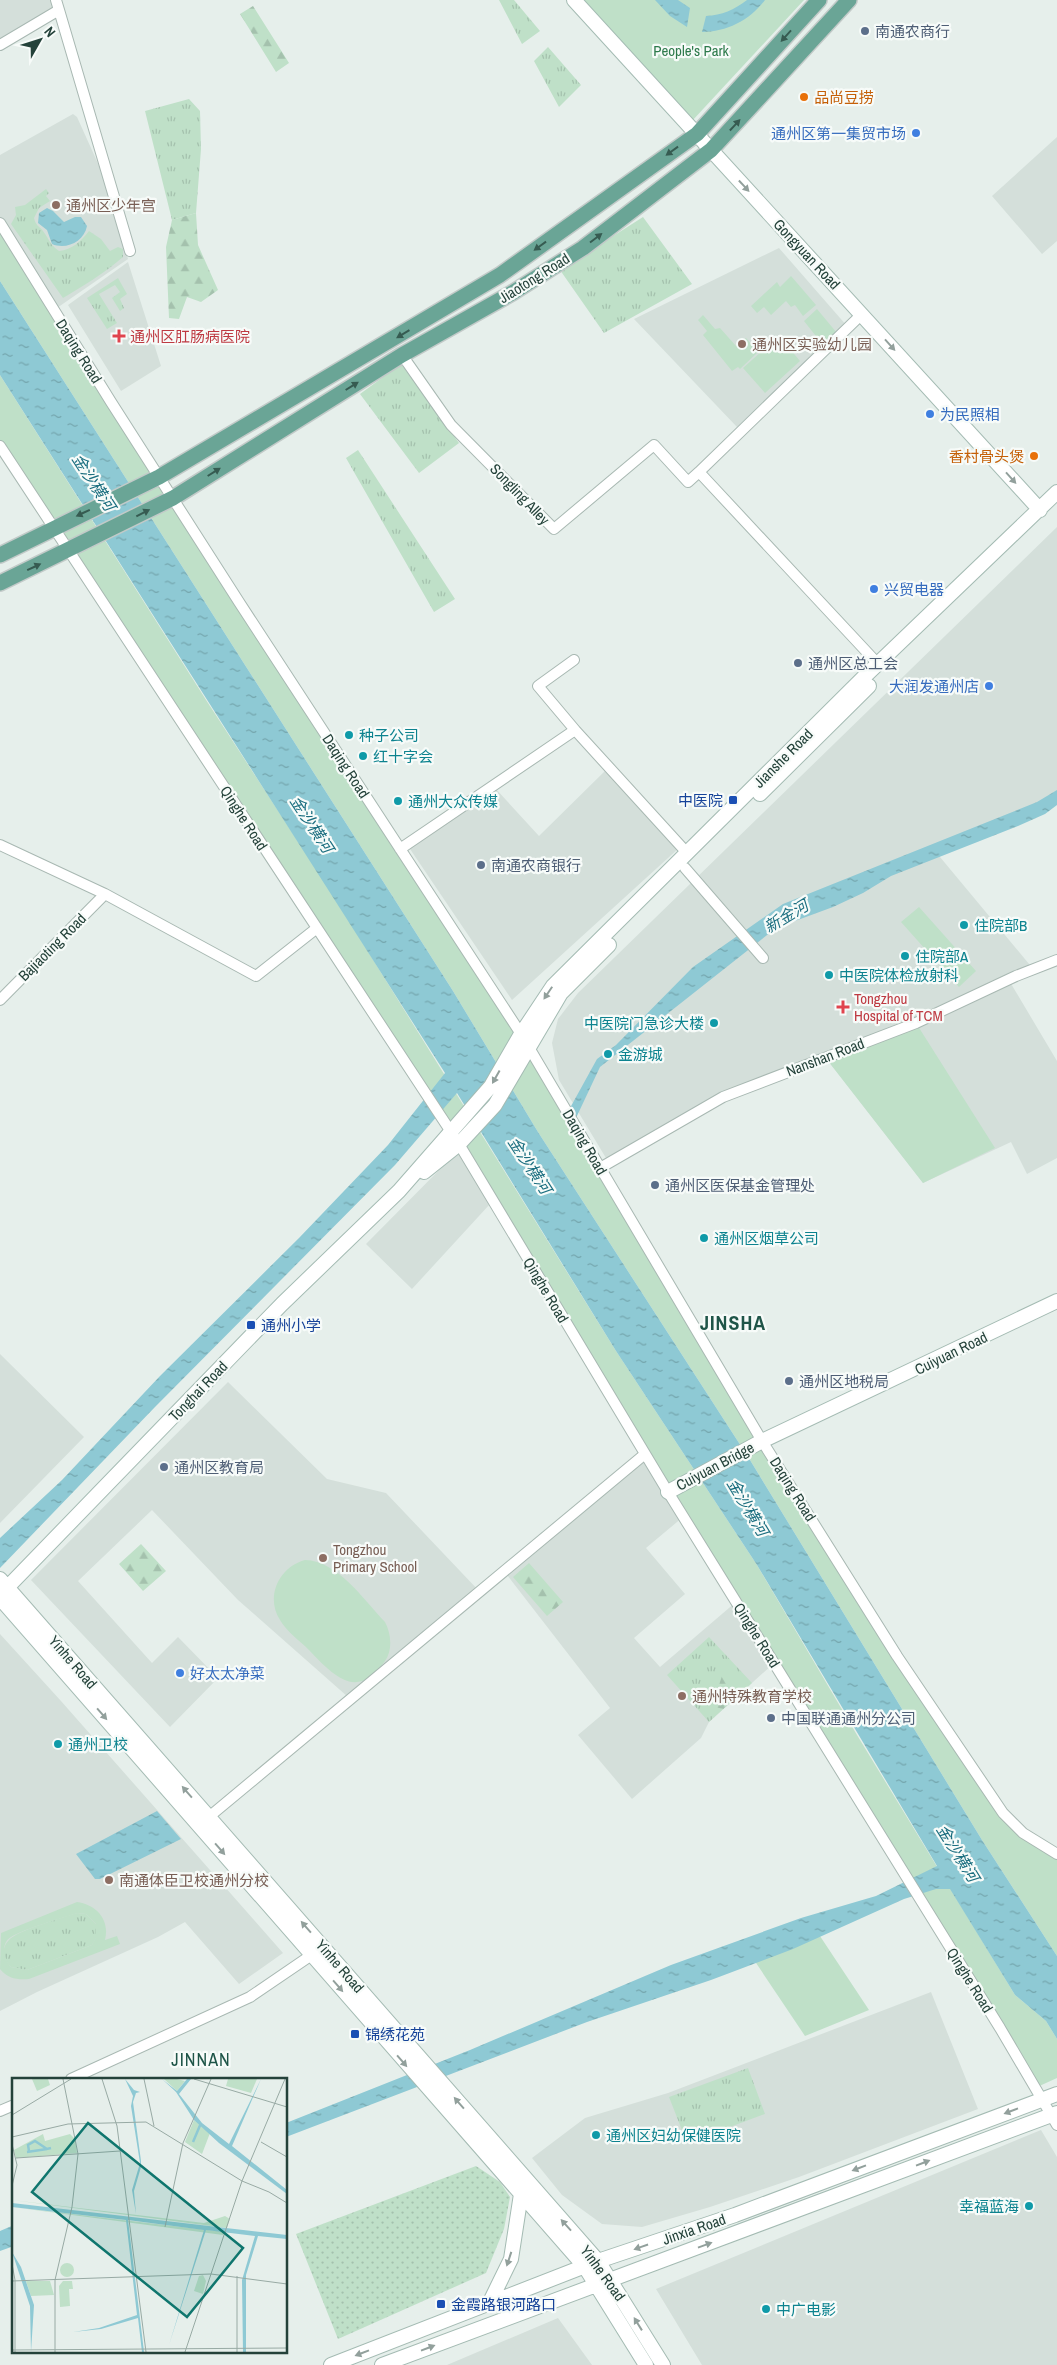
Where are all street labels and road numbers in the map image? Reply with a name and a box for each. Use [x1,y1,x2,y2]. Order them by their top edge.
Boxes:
street label: Gongyuan Road [769,214,845,294]
street label: Jiaotong Road [495,248,573,308]
street label: Daqing Road [51,315,107,387]
street label: Songling Alley [485,459,555,530]
street label: Jianshe Road [749,724,817,792]
street label: Daqing Road [317,730,375,802]
street label: Qinghe Road [215,782,273,854]
street label: Bajiaoting Road [13,908,91,986]
street label: Nanshan Road [783,1032,867,1082]
street label: Daqing Road [558,1105,612,1179]
street label: Qinghe Road [518,1253,574,1327]
street label: Cuiyuan Road [911,1326,991,1380]
street label: Tonghai Road [164,1356,232,1426]
street label: Cuiyuan Bridge [672,1437,758,1495]
street label: Daqing Road [765,1453,821,1525]
street label: Qinghe Road [729,1598,785,1672]
street label: Yinhe Road [44,1631,102,1693]
street label: Yinhe Road [311,1935,369,1997]
street label: Qinghe Road [942,1943,998,2017]
street label: Jinxia Road [660,2208,728,2250]
street label: Yinhe Road [576,2241,630,2305]

